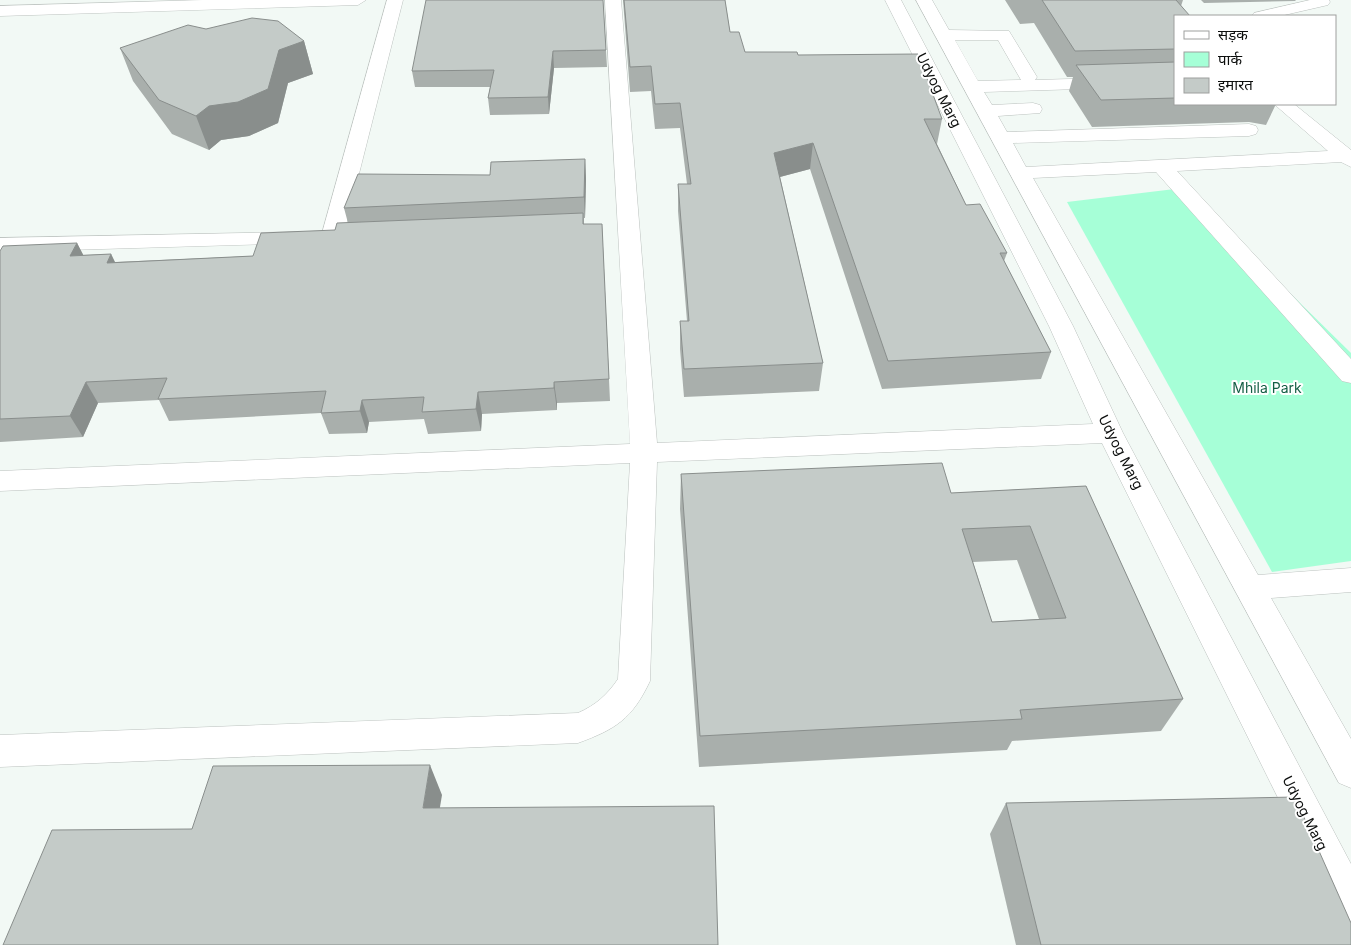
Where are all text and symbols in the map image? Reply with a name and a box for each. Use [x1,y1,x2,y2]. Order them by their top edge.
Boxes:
legend [1174,15,1336,105]
text: सड़क [1218,25,1248,44]
street label: Udyog Marg [913,50,966,130]
text: पार्क [1218,50,1242,69]
text: इमारत [1218,75,1253,94]
park label: Mhila Park [1232,379,1302,396]
street label: Udyog Marg [1095,412,1148,492]
street label: Udyog Marg [1279,773,1332,853]

